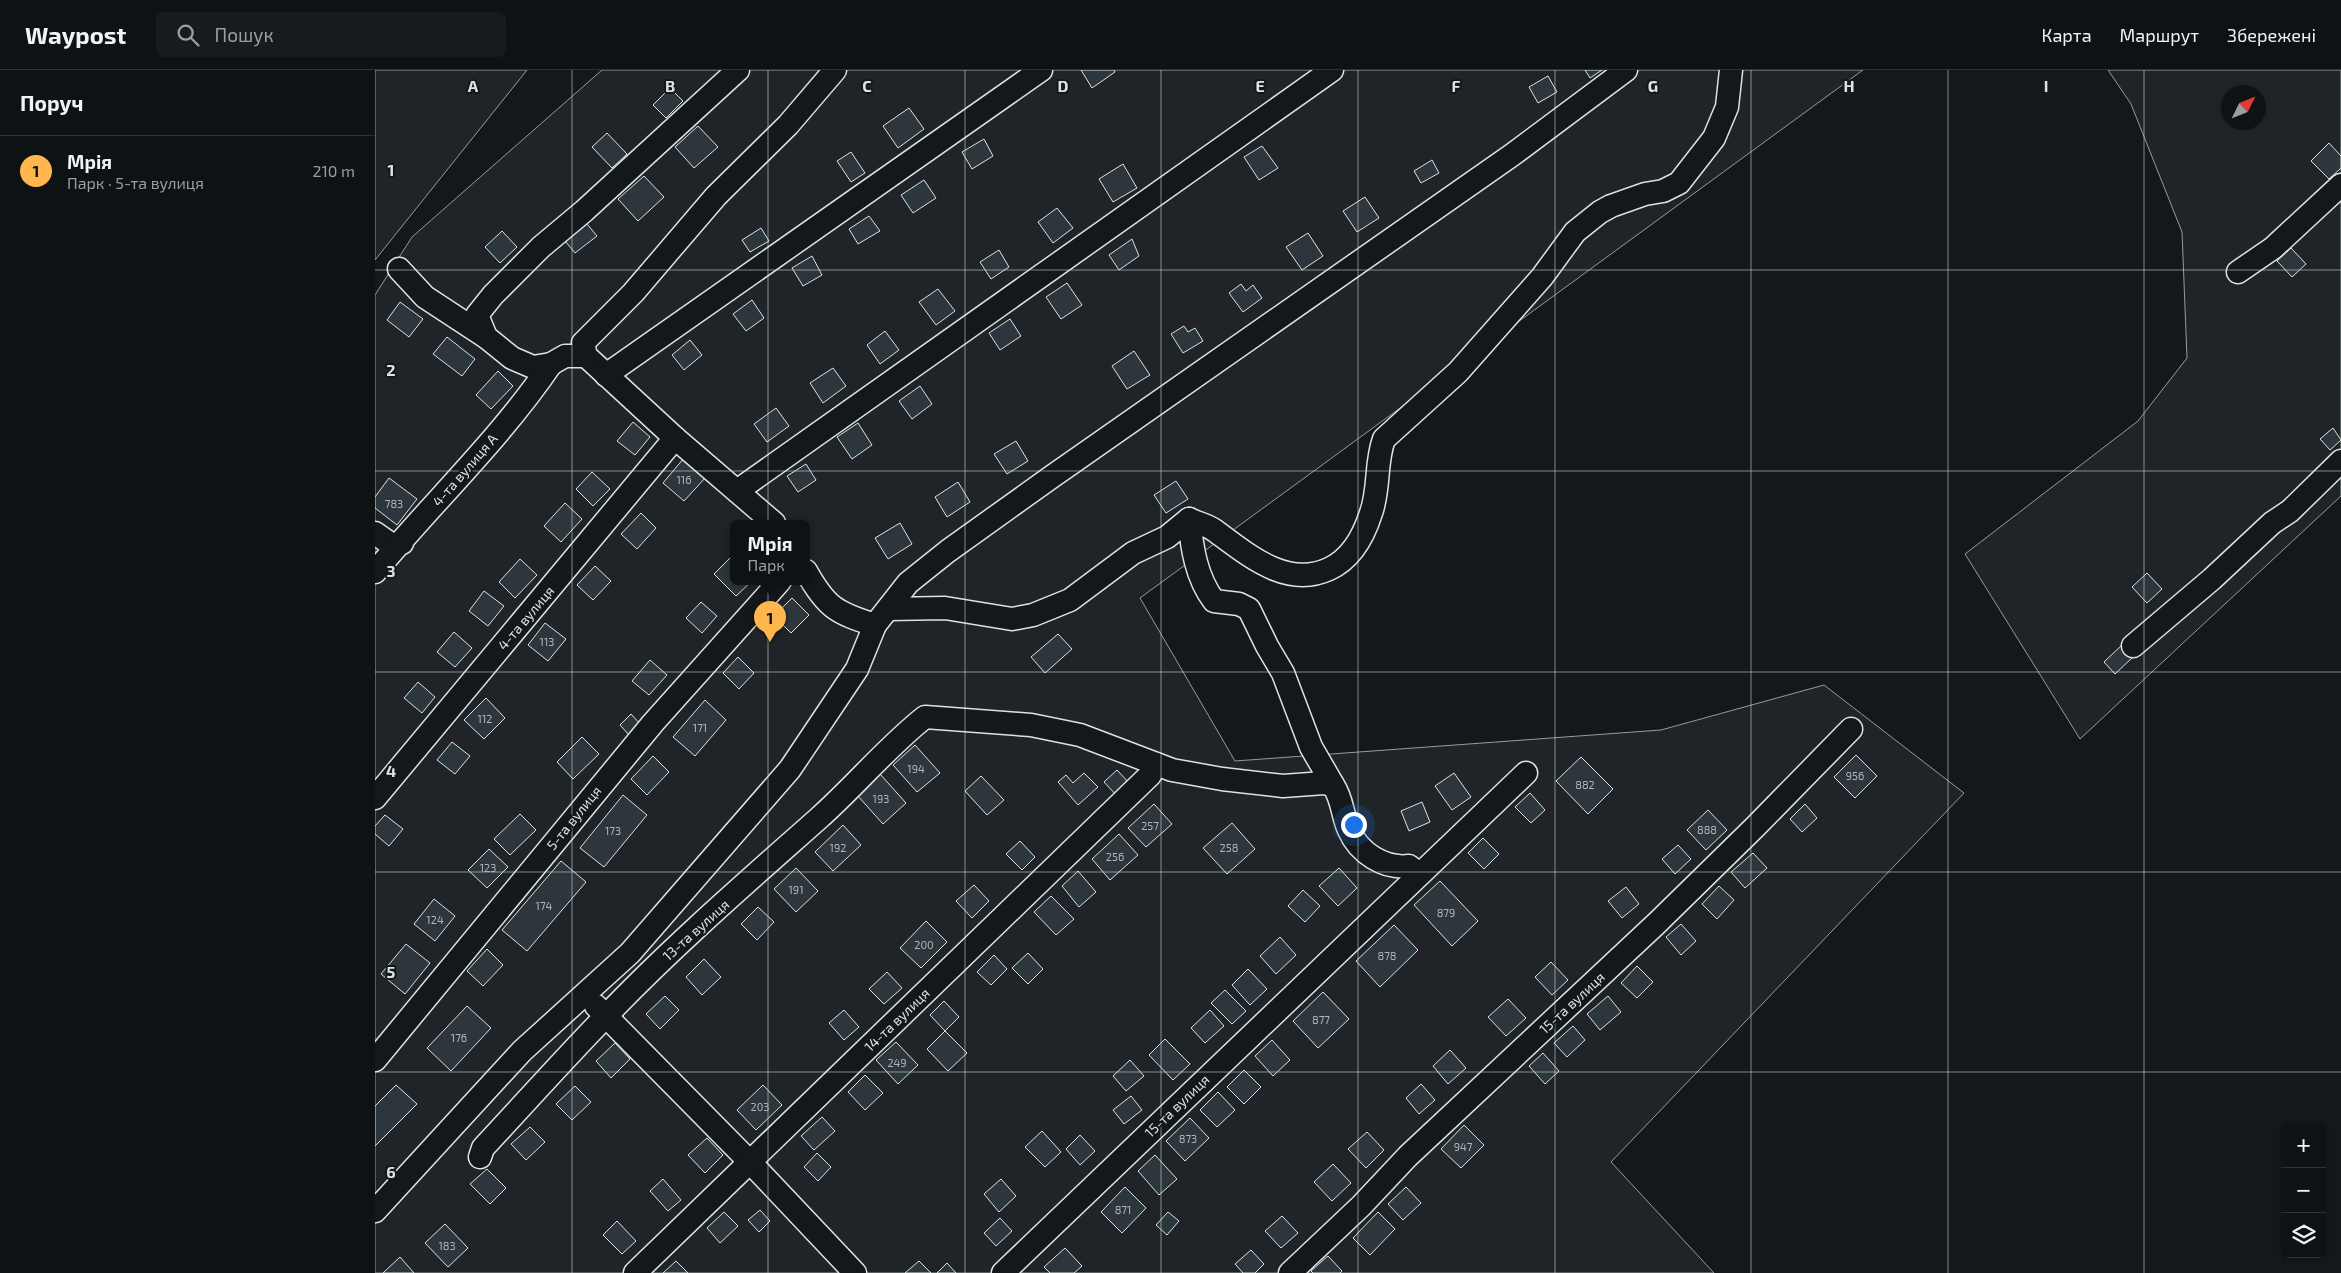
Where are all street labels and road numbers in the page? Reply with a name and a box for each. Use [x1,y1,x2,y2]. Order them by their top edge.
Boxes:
street label: 4-та вулиця А [429,430,501,509]
street label: 4-та вулиця [494,582,557,653]
street label: 5-та вулиця [543,782,605,853]
street label: 13-та вулиця [659,895,732,964]
street label: 15-та вулиця [1535,968,1608,1037]
street label: 14-та вулиця [860,984,933,1055]
street label: 15-та вулиця [1141,1071,1212,1141]

